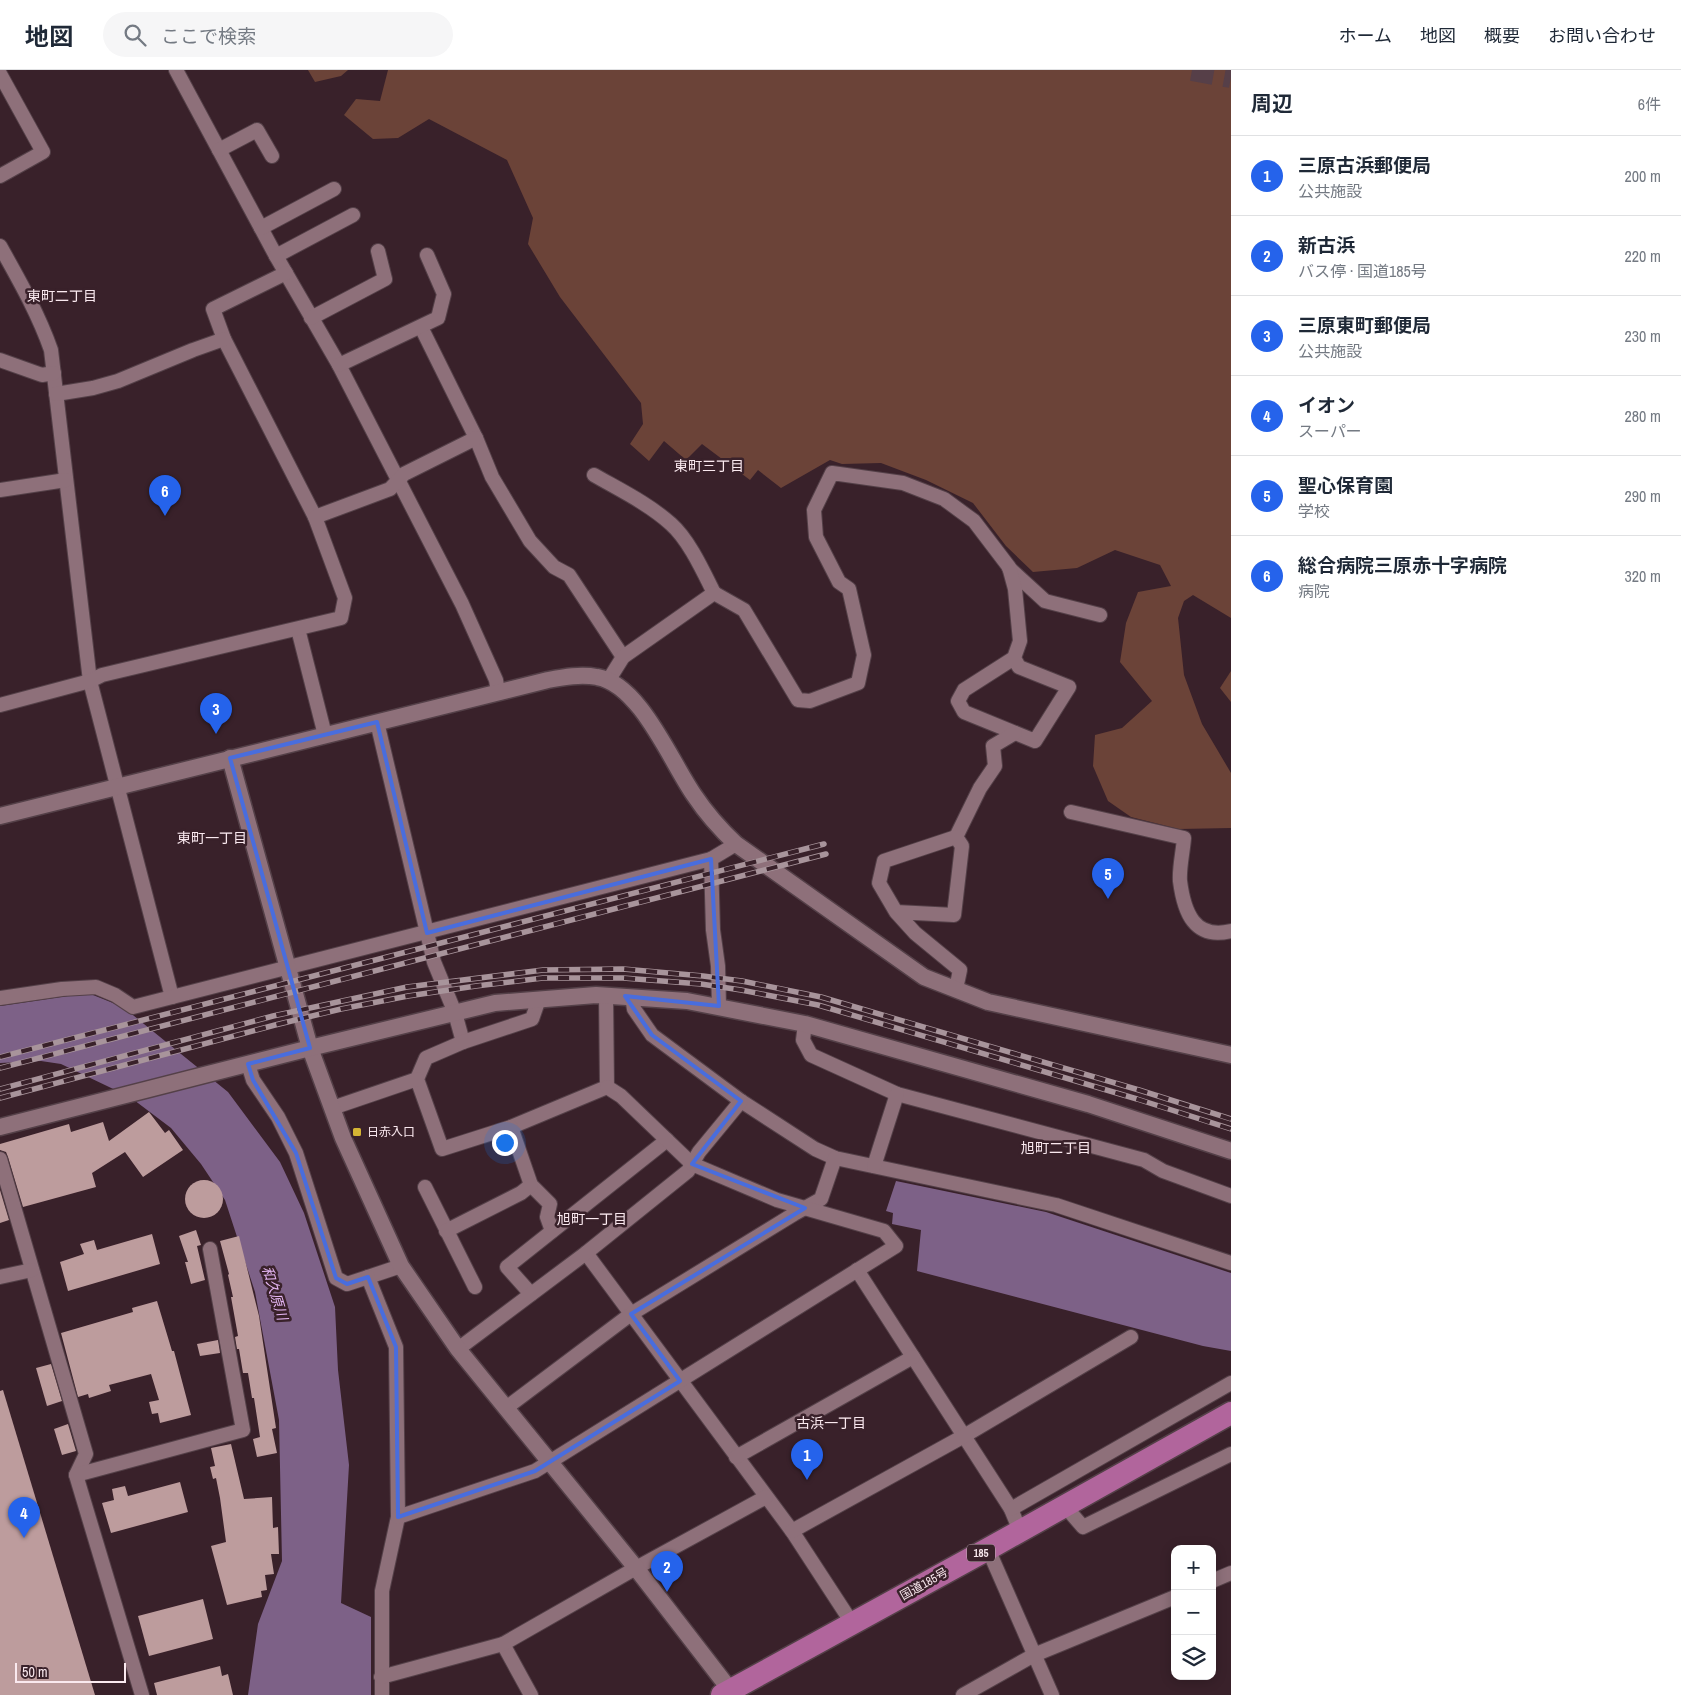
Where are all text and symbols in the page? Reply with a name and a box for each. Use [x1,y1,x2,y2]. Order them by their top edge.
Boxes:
search box [103,12,453,57]
text: 地図 [25,20,73,52]
icon: search [121,21,149,49]
text: ここで検索 [161,23,256,49]
text: ホーム [1339,23,1392,48]
text: 地図 [1420,23,1456,48]
text: 概要 [1484,23,1520,48]
text: お問い合わせ [1548,23,1656,48]
text: 周辺 [1251,89,1293,118]
text: 6件 [1638,93,1661,115]
text: 三原古浜郵便局 [1298,152,1431,178]
text: 1 [1263,165,1271,187]
text: 200 m [1625,165,1661,187]
text: 公共施設 [1298,180,1362,202]
text: 新古浜 [1298,232,1355,258]
text: 2 [1263,245,1271,267]
text: 220 m [1625,245,1661,267]
text: バス停 · 国道185号 [1298,260,1427,282]
district label: 東町二丁目 [27,287,97,305]
text: 三原東町郵便局 [1298,312,1431,338]
text: 3 [1263,325,1271,347]
text: 230 m [1625,325,1661,347]
text: 公共施設 [1298,340,1362,362]
text: イオン [1298,392,1355,418]
text: 4 [1263,405,1271,427]
text: 280 m [1625,405,1661,427]
text: スーパー [1298,420,1362,442]
district label: 東町三丁目 [674,457,744,475]
text: 聖心保育園 [1298,472,1393,498]
pin: 6 [149,475,181,516]
text: 5 [1263,485,1271,507]
text: 290 m [1625,485,1661,507]
text: 学校 [1298,500,1330,522]
text: 総合病院三原赤十字病院 [1298,552,1507,578]
text: 6 [1263,565,1271,587]
text: 320 m [1625,565,1661,587]
text: 病院 [1298,580,1330,602]
pin: 3 [200,693,232,734]
district label: 東町一丁目 [177,829,247,847]
pin: 5 [1092,858,1124,899]
place label: 日赤入口 [367,1124,415,1140]
marker: 日赤入口 [351,1126,363,1138]
your location [492,1130,518,1156]
district label: 旭町二丁目 [1021,1139,1091,1157]
district label: 旭町一丁目 [557,1210,627,1228]
water label: 和久原川 [258,1264,292,1324]
district label: 古浜一丁目 [796,1414,866,1432]
pin: 1 [791,1439,823,1480]
pin: 4 [8,1497,40,1538]
road number: 185 [967,1545,995,1562]
map controls [1171,1545,1216,1680]
button: + [1171,1545,1216,1590]
pin: 2 [651,1551,683,1592]
street label: 国道185号 [897,1564,951,1604]
button: − [1171,1590,1216,1635]
button: layers [1171,1635,1216,1680]
scale bar [15,1660,126,1683]
text: 50 m [22,1663,48,1681]

